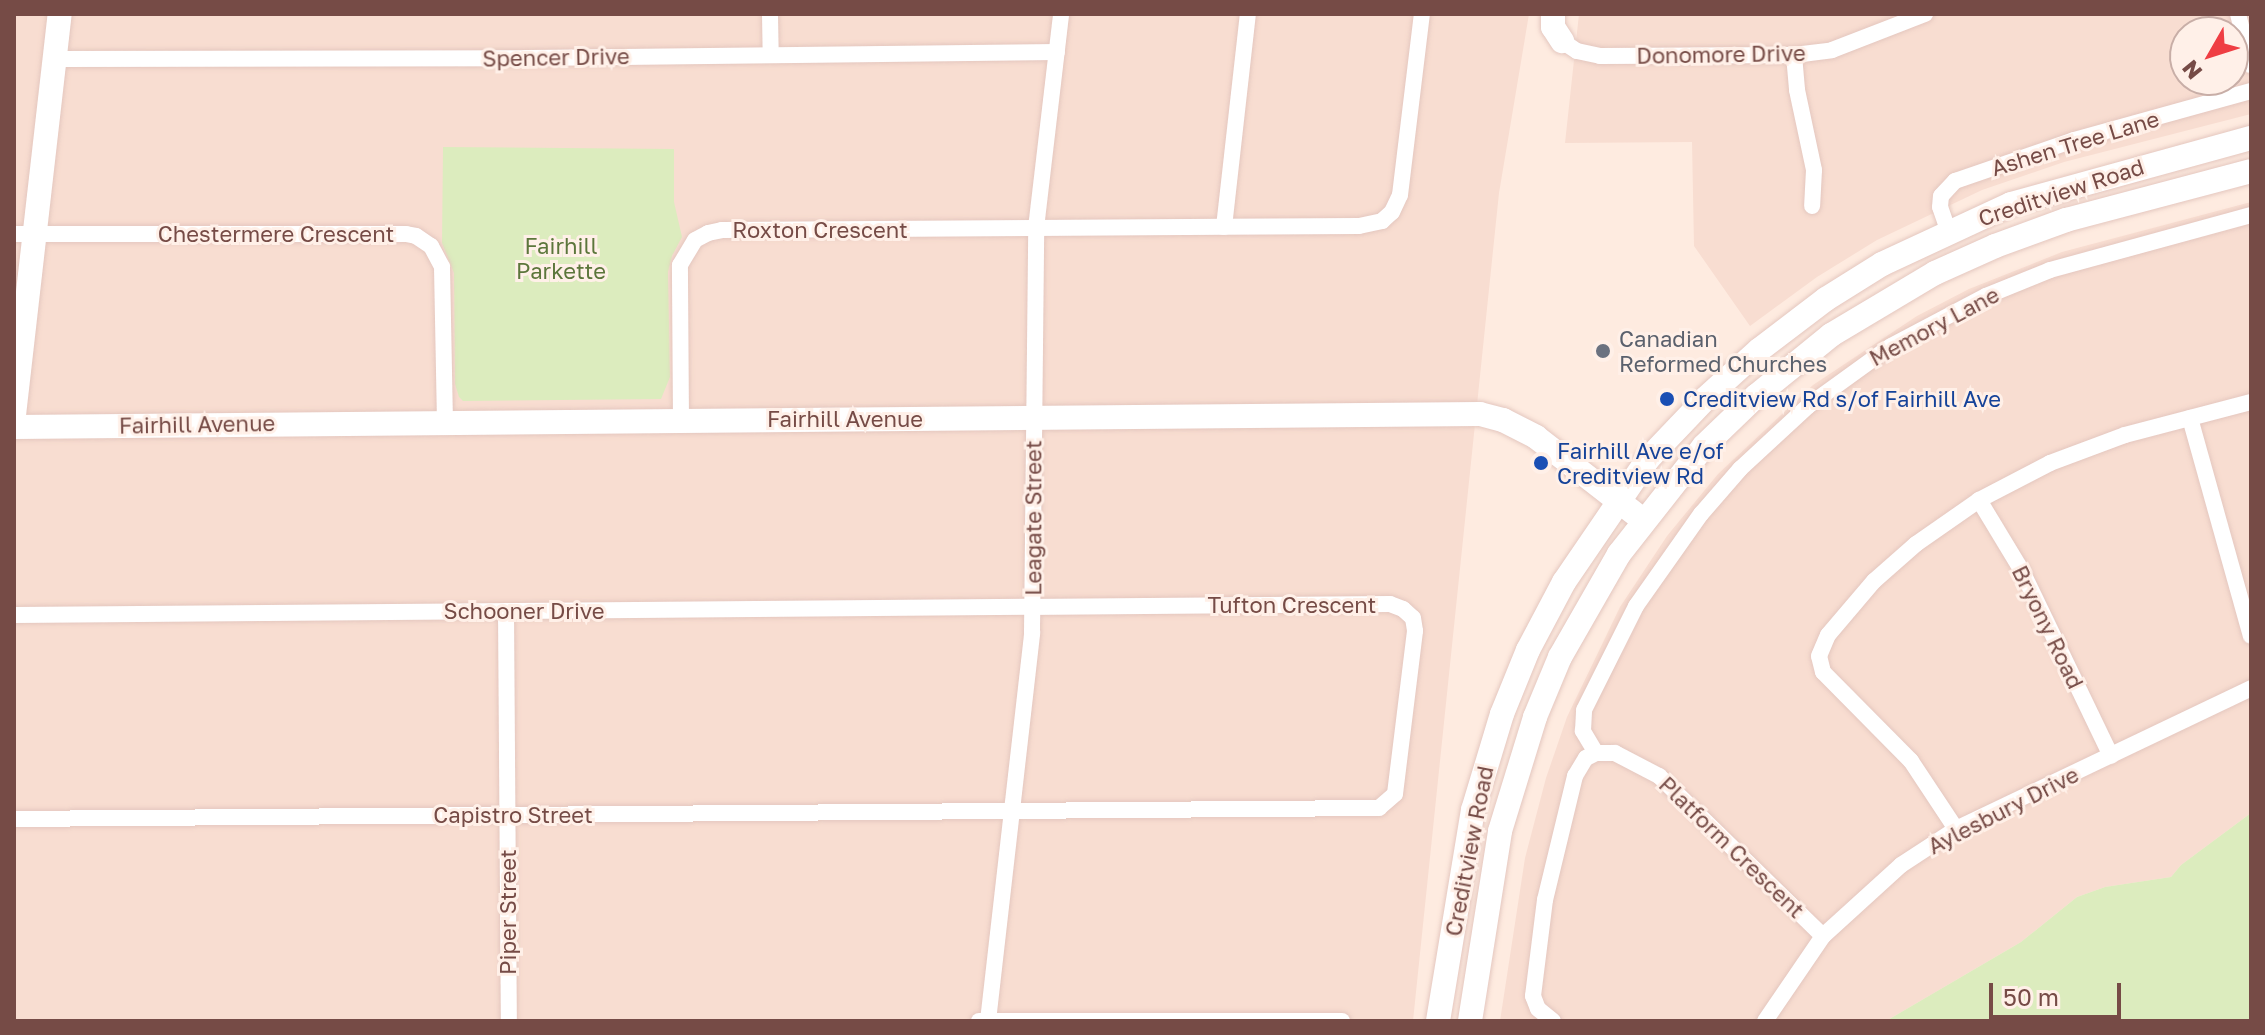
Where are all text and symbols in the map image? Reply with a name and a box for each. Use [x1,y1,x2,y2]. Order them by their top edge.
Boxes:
north arrow [2169,16,2249,96]
street label: Donomore Drive [1636,39,1806,69]
street label: Spencer Drive [482,43,630,71]
text: N [2176,55,2207,85]
street label: Ashen Tree Lane [1988,105,2162,181]
street label: Creditview Road [1975,153,2147,231]
street label: Roxton Crescent [732,217,908,243]
street label: Chestermere Crescent [158,221,394,247]
park label: Fairhill Parkette [516,232,606,284]
street label: Memory Lane [1865,281,2003,371]
place label: Canadian Reformed Churches [1619,325,1827,376]
marker: Canadian Reformed Churches [1594,342,1612,360]
place label: Creditview Rd s/of Fairhill Ave [1683,386,2001,412]
marker: Creditview Rd s/of Fairhill Ave [1658,390,1676,408]
street label: Fairhill Avenue [767,406,923,432]
street label: Fairhill Avenue [119,409,275,439]
place label: Fairhill Ave e/of Creditview Rd [1557,437,1723,488]
street label: Leagate Street [1020,440,1046,596]
marker: Fairhill Ave e/of Creditview Rd [1532,454,1550,472]
street label: Bryony Road [2007,561,2089,693]
street label: Tufton Crescent [1208,592,1376,618]
street label: Schooner Drive [444,598,604,624]
street label: Aylesbury Drive [1923,761,2083,859]
street label: Creditview Road [1440,764,1498,938]
street label: Platform Crescent [1654,771,1810,923]
street label: Capistro Street [433,802,593,828]
street label: Piper Street [495,849,521,975]
scale bar [1993,967,2125,1017]
text: 50 m [2003,982,2059,1011]

